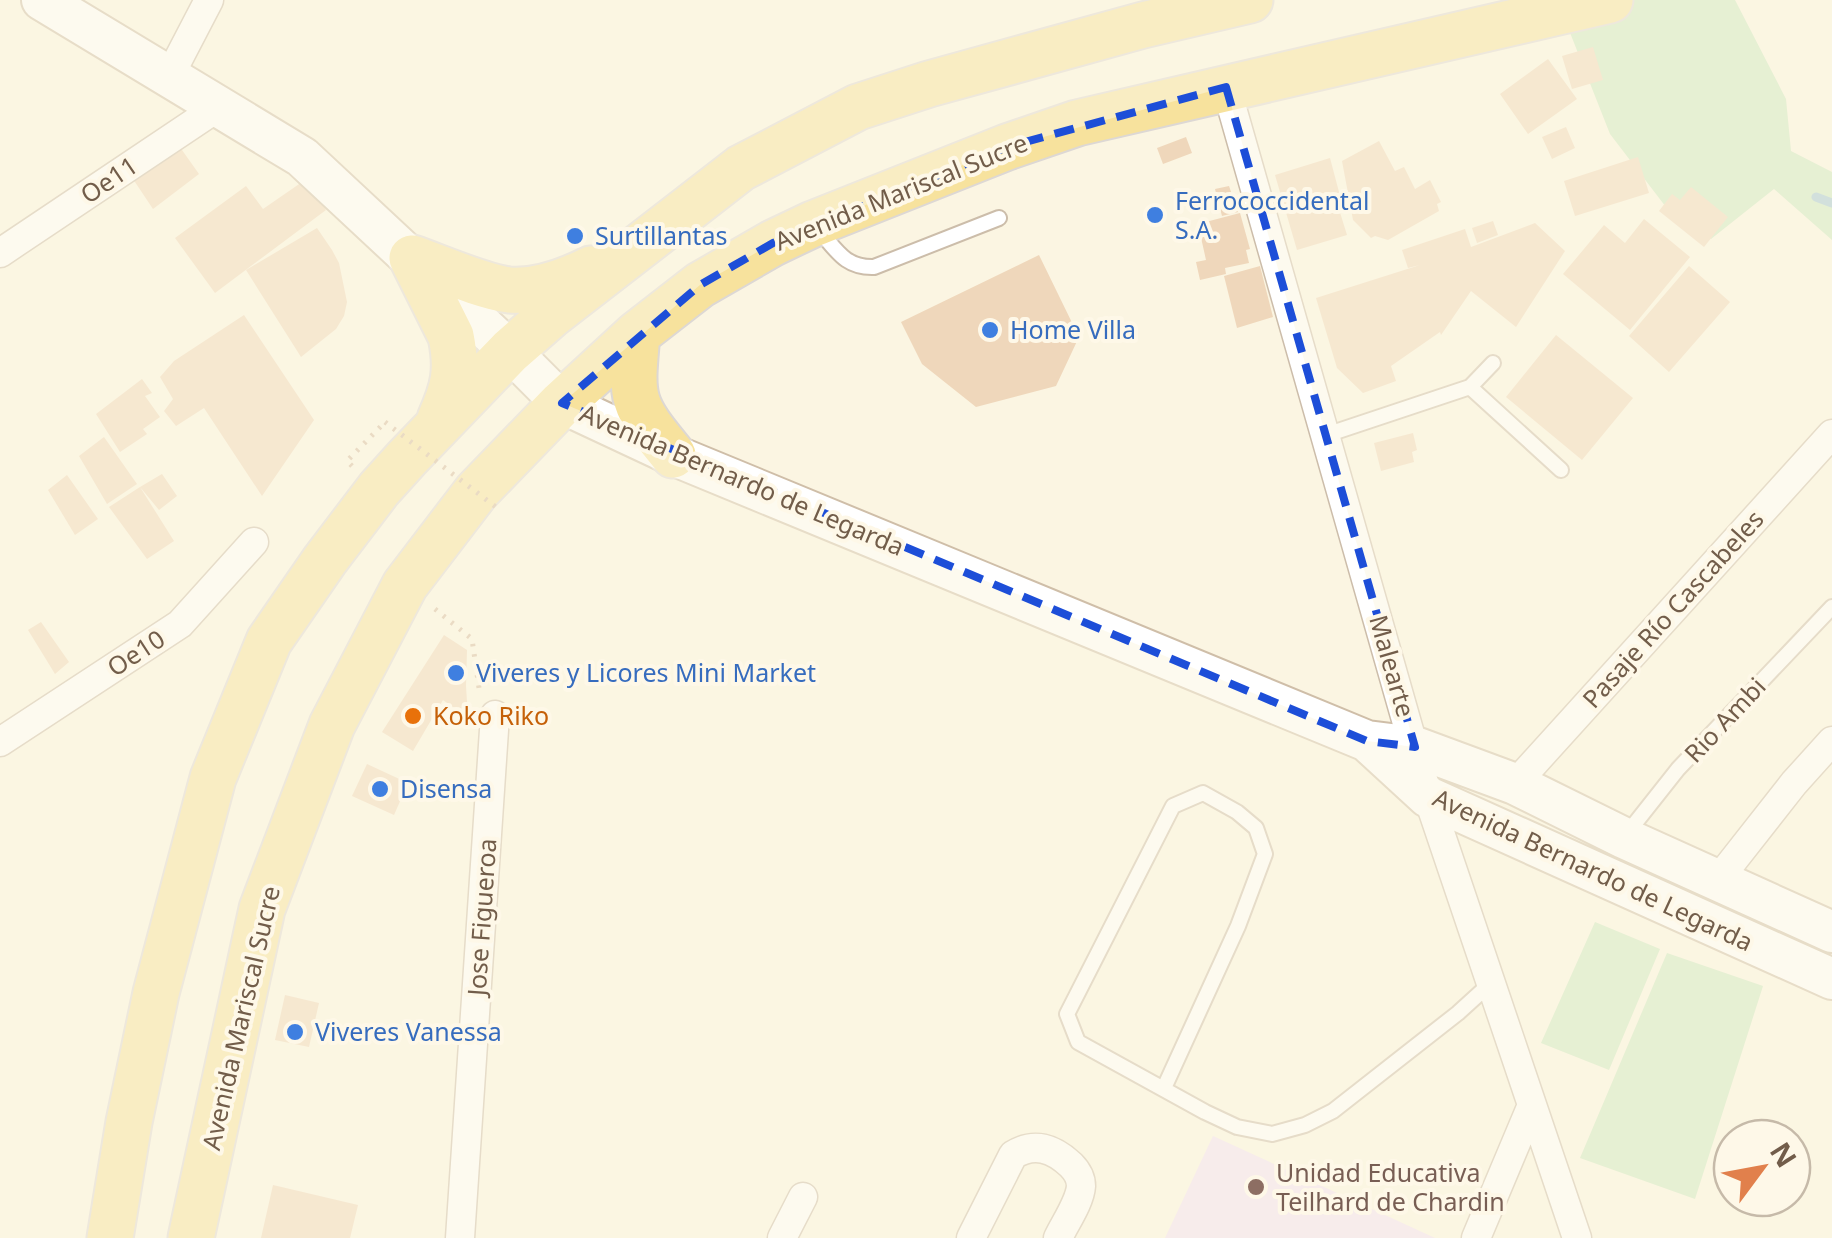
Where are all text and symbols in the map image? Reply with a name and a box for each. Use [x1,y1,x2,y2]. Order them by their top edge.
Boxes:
street label: Avenida Mariscal Sucre [769,125,1032,257]
street label: Oe11 [73,148,144,211]
place label: Ferrococcidental S.A. [1175,183,1369,246]
marker: Ferrococcidental S.A. [1144,204,1166,226]
place label: Surtillantas [595,218,727,252]
marker: Surtillantas [564,225,586,247]
place label: Home Villa [1010,312,1136,346]
marker: Home Villa [979,319,1001,341]
street label: Avenida Bernardo de Legarda [575,395,910,563]
street label: Pasaje Río Cascabeles [1574,502,1770,715]
street label: Malearte [1362,611,1424,721]
street label: Oe10 [100,621,171,683]
place label: Viveres y Licores Mini Market [476,655,816,689]
marker: Viveres y Licores Mini Market [445,662,467,684]
street label: Rio Ambi [1676,669,1772,769]
place label: Koko Riko [433,698,549,732]
marker: Koko Riko [402,705,424,727]
place label: Disensa [400,771,492,805]
marker: Disensa [369,778,391,800]
street label: Avenida Bernardo de Legarda [1428,780,1759,958]
street label: Jose Figueroa [458,837,503,999]
street label: Avenida Mariscal Sucre [193,882,287,1153]
place label: Viveres Vanessa [315,1014,502,1048]
marker: Viveres Vanessa [284,1021,306,1043]
north arrow [1712,1118,1812,1218]
text: N [1762,1135,1806,1174]
place label: Unidad Educativa Teilhard de Chardin [1276,1155,1505,1218]
marker: Unidad Educativa Teilhard de Chardin [1245,1176,1267,1198]

